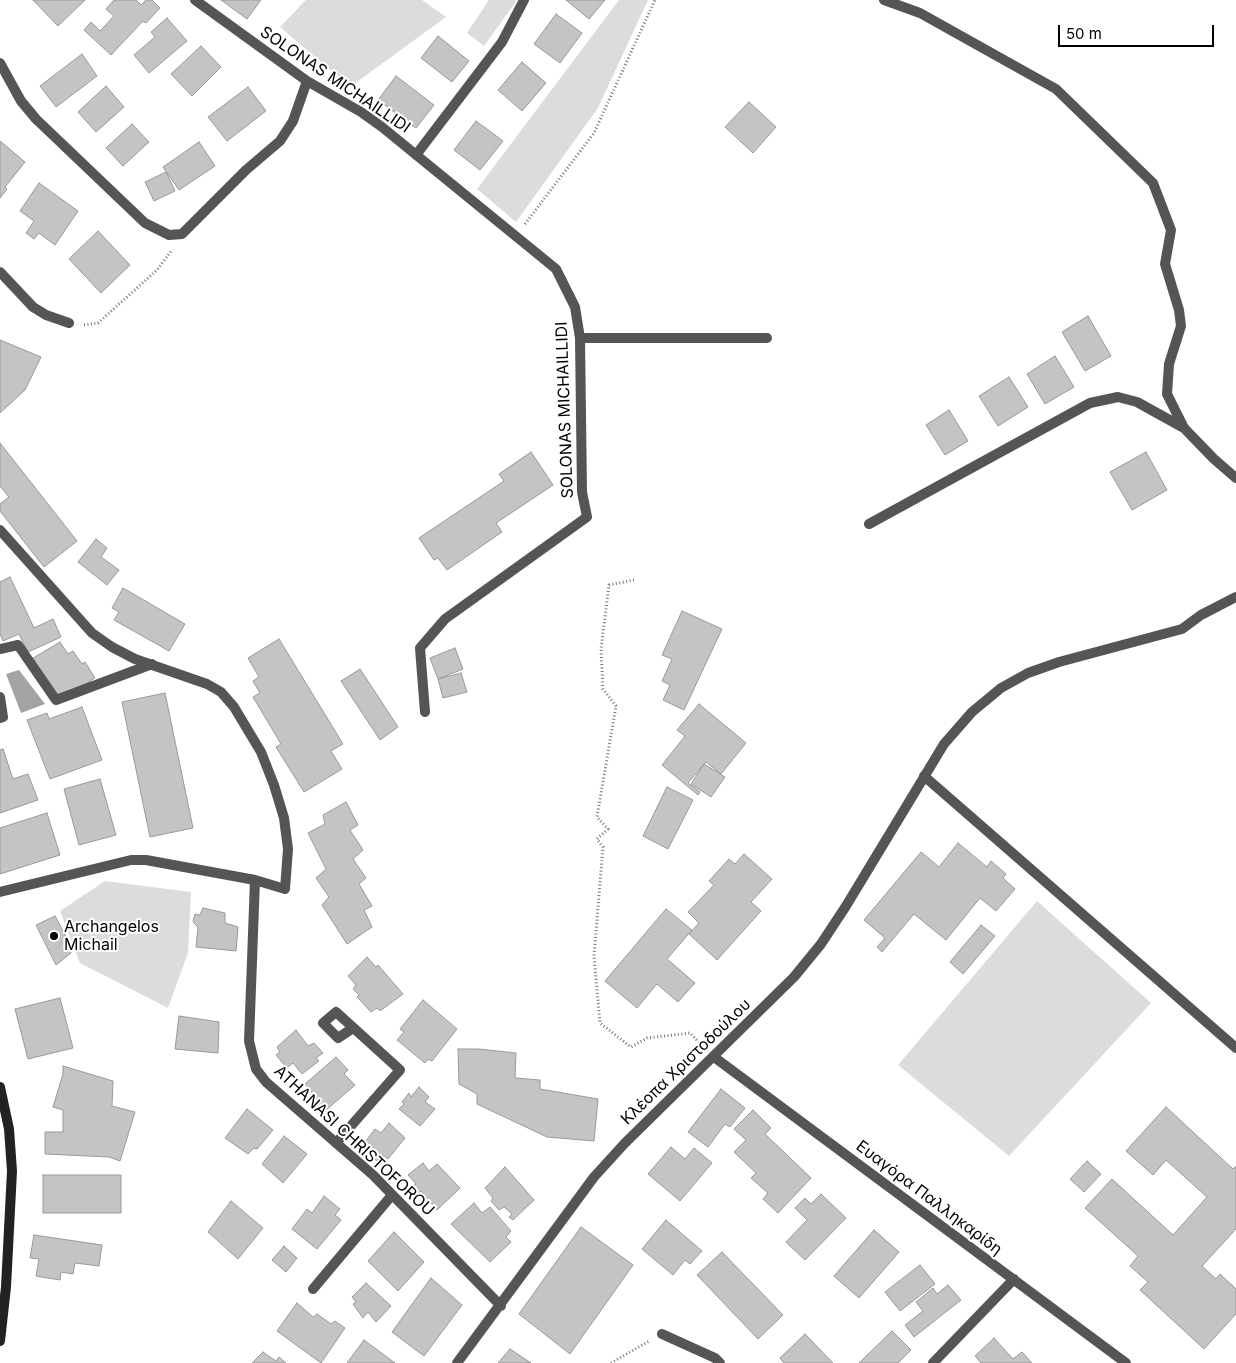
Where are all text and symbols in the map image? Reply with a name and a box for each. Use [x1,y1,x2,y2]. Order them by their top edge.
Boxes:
scale bar [1061,15,1217,47]
street label: SOLONAS MICHAILLIDI [256,23,414,137]
text: 50 m [1066,24,1102,43]
street label: SOLONAS MICHAILLIDI [552,321,578,499]
place label: Archangelos Michail [64,917,159,955]
marker: Archangelos Michail [48,930,60,942]
street label: Κλέοπα Χριστοδούλου [617,995,755,1129]
street label: ATHANASI CHRISTOFOROU [270,1062,438,1220]
street label: Ευαγόρα Παλληκαρίδη [852,1137,1006,1259]

